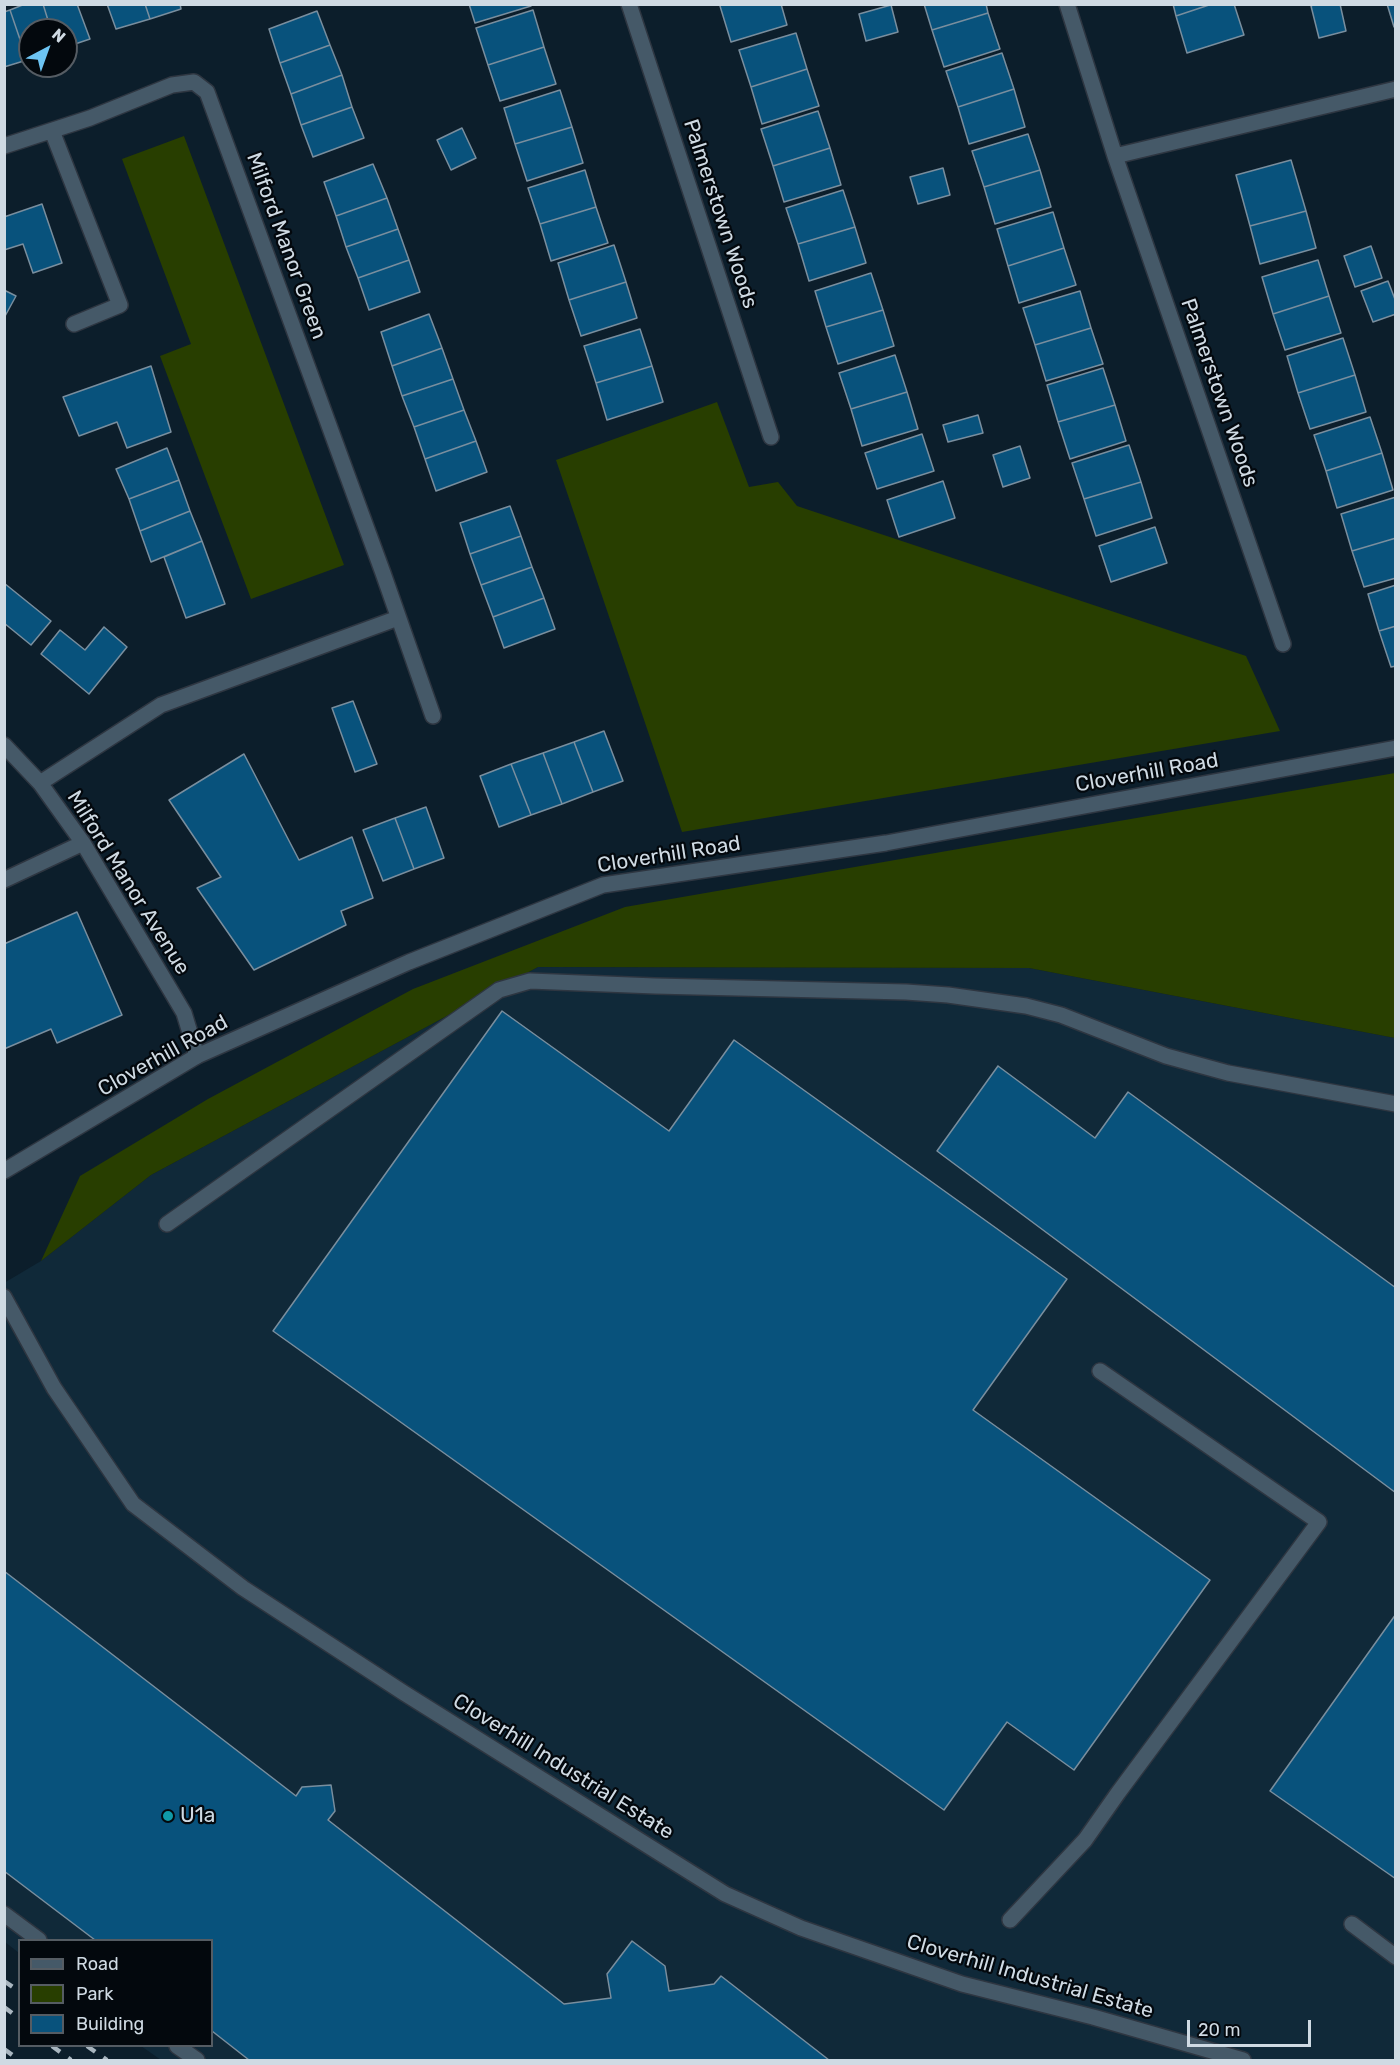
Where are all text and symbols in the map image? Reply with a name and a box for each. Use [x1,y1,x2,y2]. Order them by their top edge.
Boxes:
north arrow [18,18,78,78]
text: N [48,25,69,46]
street label: Palmerstown Woods [678,116,762,312]
street label: Milford Manor Green [241,149,331,343]
street label: Palmerstown Woods [1175,296,1263,490]
street label: Cloverhill Road [1074,748,1220,798]
street label: Milford Manor Avenue [61,786,195,980]
street label: Cloverhill Road [596,831,742,879]
street label: Cloverhill Road [94,1010,232,1102]
street label: Cloverhill Industrial Estate [448,1689,678,1845]
place label: U1a [180,1803,215,1829]
marker: U1a [161,1809,175,1823]
street label: Cloverhill Industrial Estate [904,1930,1156,2024]
legend [18,1939,213,2047]
text: Road [76,1953,119,1975]
text: Park [76,1983,113,2005]
scale bar [1190,2008,1314,2046]
text: Building [76,2013,144,2035]
text: 20 m [1198,2019,1240,2041]

